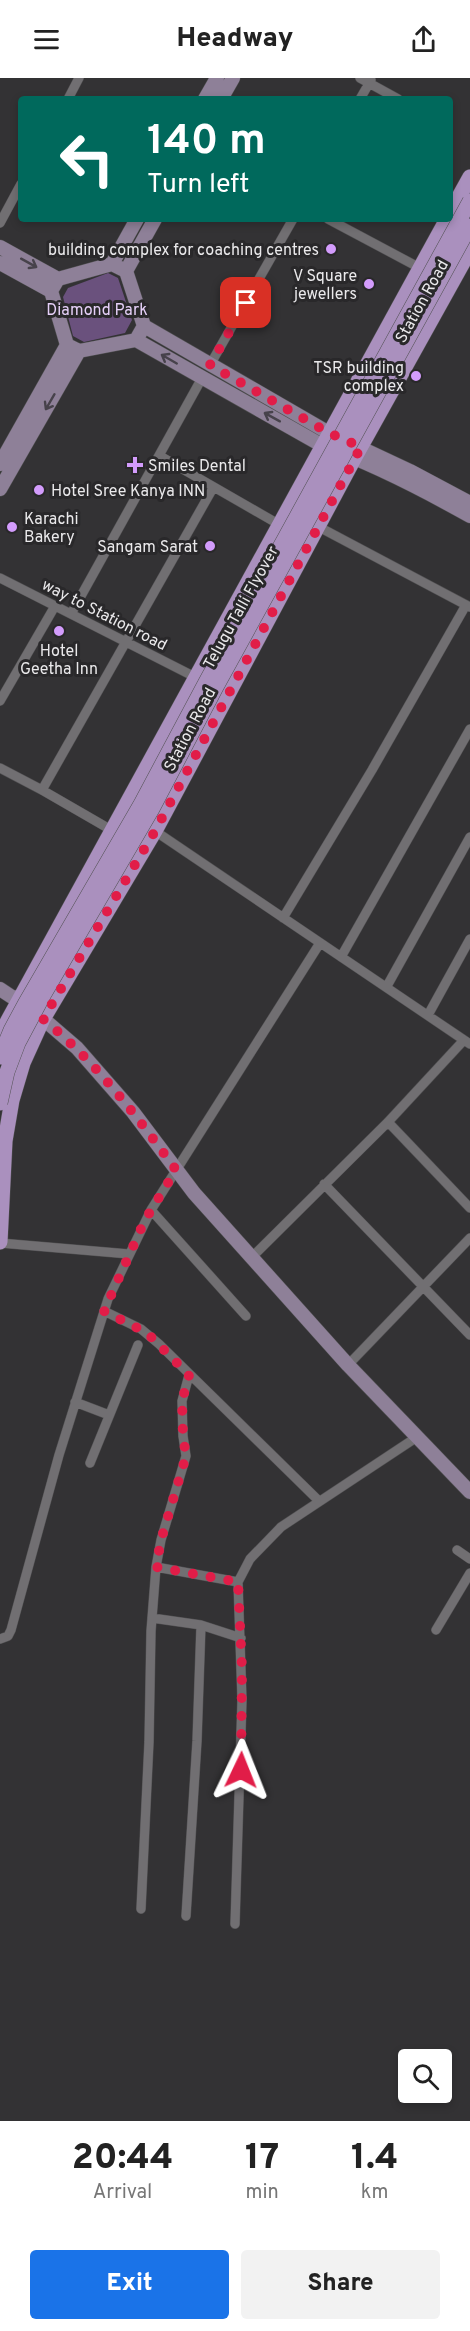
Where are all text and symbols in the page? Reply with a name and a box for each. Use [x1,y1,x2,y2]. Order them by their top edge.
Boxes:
text: Headway [177,22,293,56]
icon: menu [30,23,63,56]
icon: share [407,23,440,56]
text: 140 m [147,116,266,169]
icon: left [48,120,126,198]
text: Turn left [147,168,249,202]
place label: building complex for coaching centres [48,241,319,261]
marker: building complex for coaching centres [324,242,338,256]
one-way arrow [20,257,37,269]
street label: Station Road [392,257,454,347]
place label: V Square jewellers [293,267,357,305]
pin [220,277,271,328]
marker: V Square jewellers [362,277,376,291]
icon: arrive [229,286,262,319]
park label: Diamond Park [46,301,148,321]
one-way arrow [161,353,178,365]
place label: TSR building complex [313,359,404,397]
marker: TSR building complex [409,369,423,383]
one-way arrow [43,393,55,410]
one-way arrow [263,411,281,422]
marker: Smiles Dental [126,456,144,474]
place label: Smiles Dental [148,457,246,477]
place label: Hotel Sree Kanya INN [51,482,205,502]
marker: Hotel Sree Kanya INN [32,483,46,497]
place label: Karachi Bakery [24,510,79,548]
marker: Karachi Bakery [5,520,19,534]
place label: Sangam Sarat [97,538,198,558]
marker: Sangam Sarat [203,539,217,553]
street label: Telugu Talli Flyover [200,543,284,673]
street label: way to Station road [38,576,170,656]
marker: Hotel Geetha Inn [52,624,66,638]
place label: Hotel Geetha Inn [20,642,98,680]
street label: Station Road [160,685,221,775]
position arrow [209,1738,273,1802]
map controls [398,2049,452,2103]
button: search [398,2049,452,2103]
text: 20:44 [72,2136,173,2182]
text: 17 [245,2136,279,2182]
text: 1.4 [351,2136,398,2182]
text: Arrival [93,2180,152,2206]
text: min [245,2180,279,2206]
text: km [361,2180,388,2206]
button: Exit [30,2250,229,2319]
button: Share [241,2250,440,2319]

